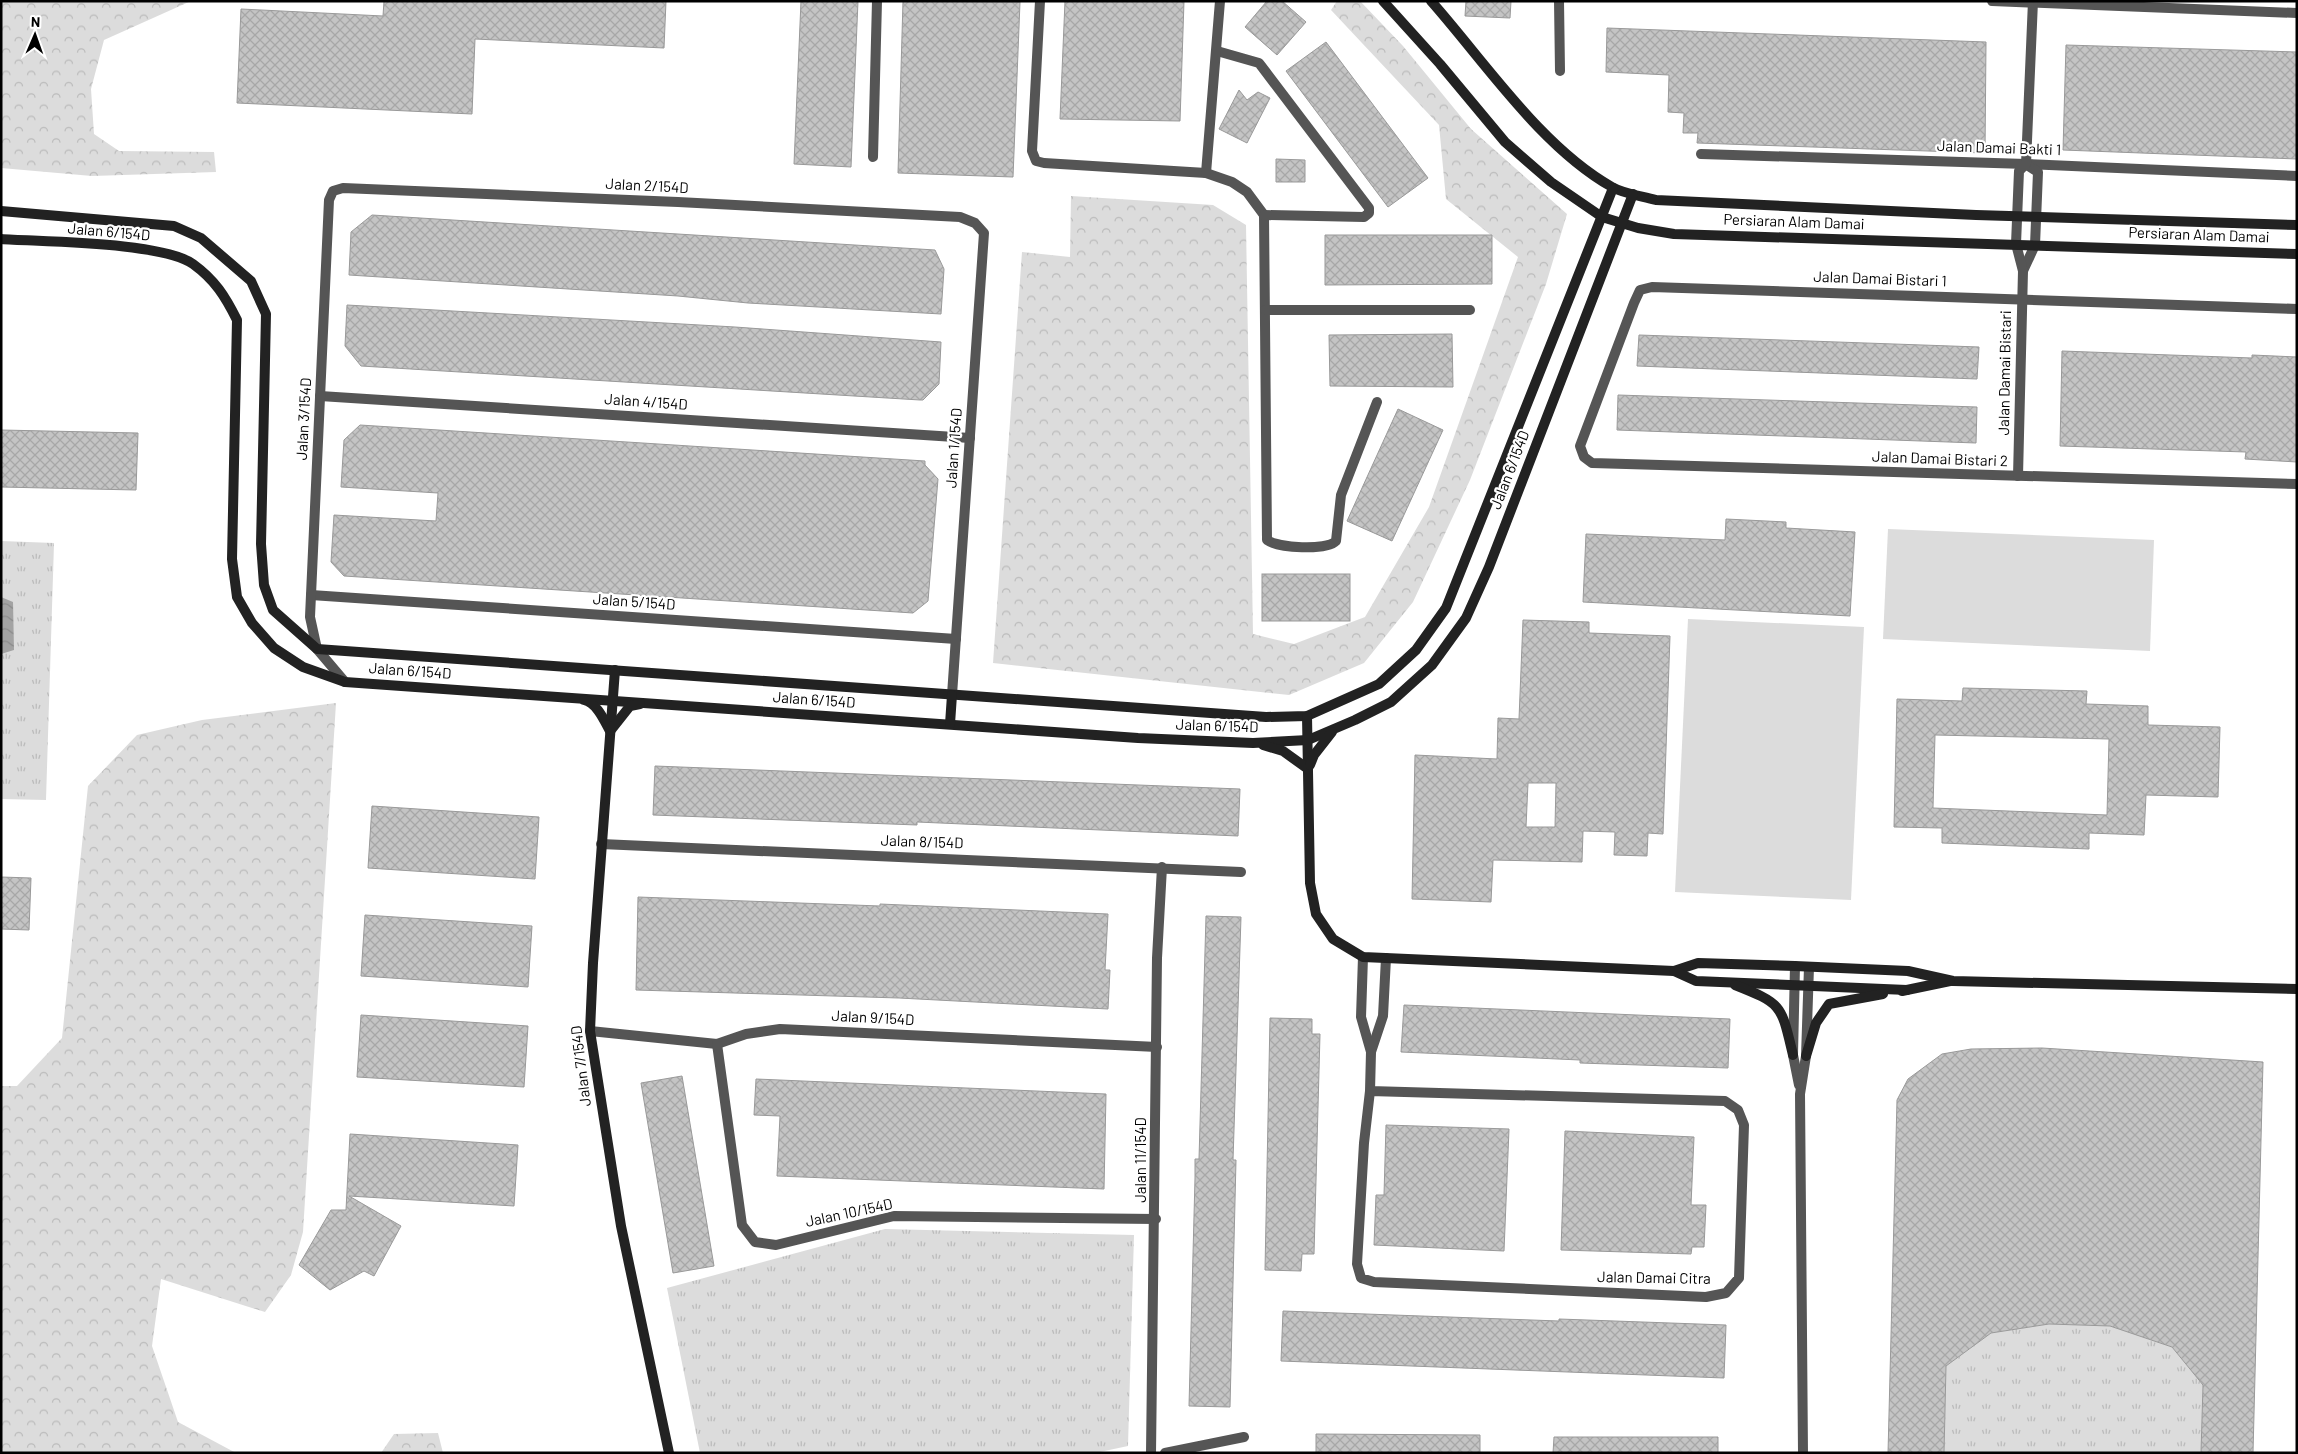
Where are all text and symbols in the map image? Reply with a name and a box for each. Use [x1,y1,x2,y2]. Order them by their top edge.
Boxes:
north arrow [10,10,60,60]
text: N [31,13,40,30]
street label: Jalan Damai Bakti 1 [1937,136,2061,158]
street label: Jalan 2/154D [605,174,689,196]
street label: Persiaran Alam Damai [1723,210,1865,232]
street label: Jalan 6/154D [67,218,151,244]
street label: Persiaran Alam Damai [2128,223,2270,245]
street label: Jalan Damai Bistari 1 [1813,267,1947,289]
street label: Jalan Damai Bistari [1994,310,2014,436]
street label: Jalan 3/154D [292,377,314,461]
street label: Jalan 4/154D [604,389,688,413]
street label: Jalan 1/154D [941,407,965,489]
street label: Jalan 6/154D [1486,428,1532,511]
street label: Jalan Damai Bistari 2 [1872,447,2008,469]
street label: Jalan 5/154D [592,589,676,613]
street label: Jalan 6/154D [368,658,452,682]
street label: Jalan 6/154D [772,687,856,711]
street label: Jalan 6/154D [1175,715,1259,735]
street label: Jalan 8/154D [880,831,964,851]
street label: Jalan 9/154D [831,1006,915,1028]
street label: Jalan 7/154D [566,1025,594,1108]
street label: Jalan 11/154D [1131,1117,1149,1203]
street label: Jalan 10/154D [804,1194,894,1230]
street label: Jalan Damai Citra [1597,1267,1711,1287]

